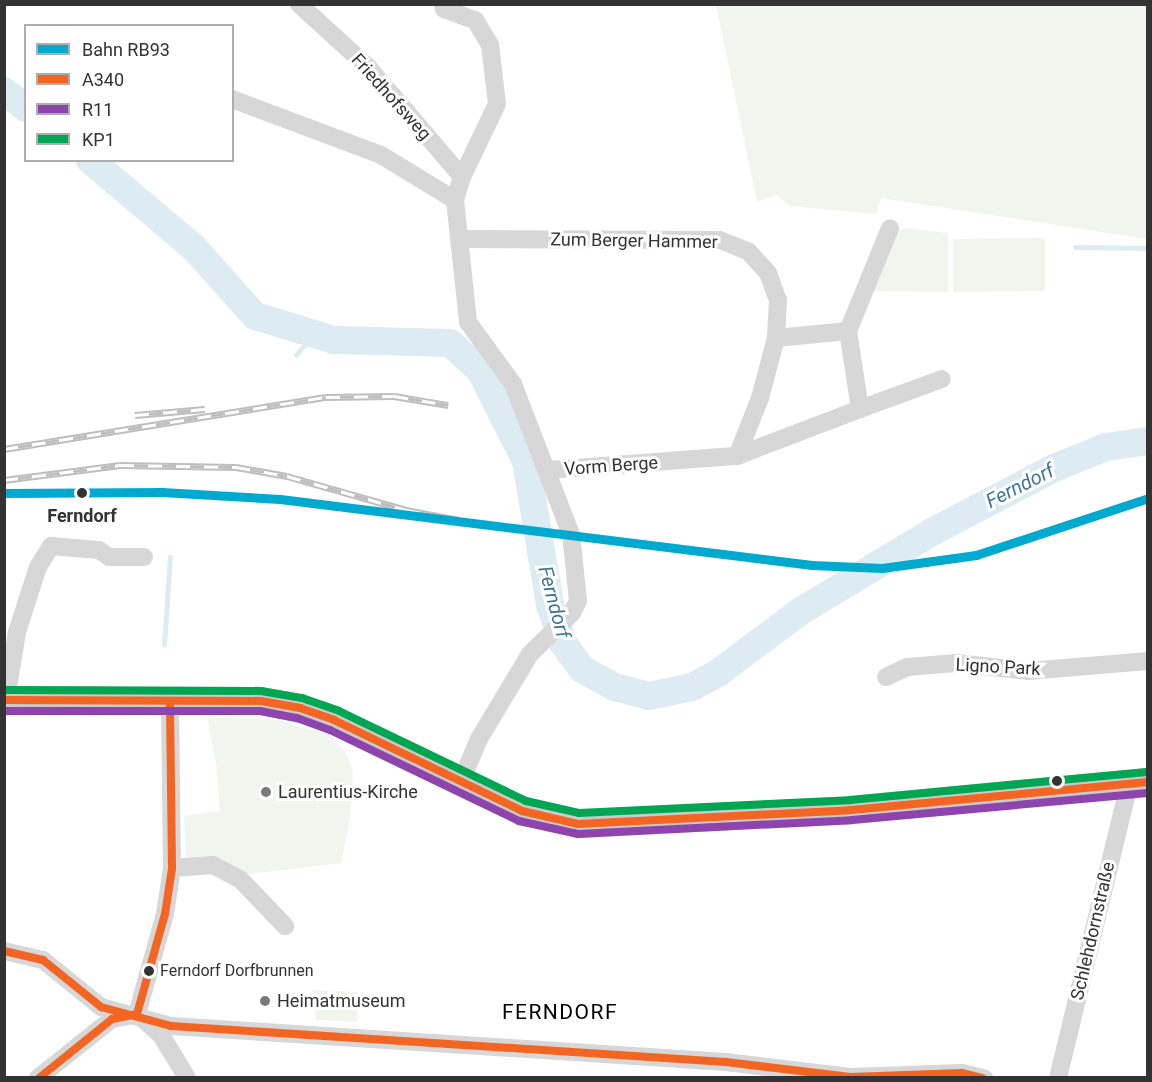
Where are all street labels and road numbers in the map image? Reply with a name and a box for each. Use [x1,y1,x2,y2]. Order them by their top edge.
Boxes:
street label: Friedhofsweg [347,49,435,145]
street label: Zum Berger Hammer [550,229,718,253]
street label: Vorm Berge [563,452,659,480]
street label: Ligno Park [955,654,1041,680]
street label: Schlehdornstraße [1067,860,1119,1002]

